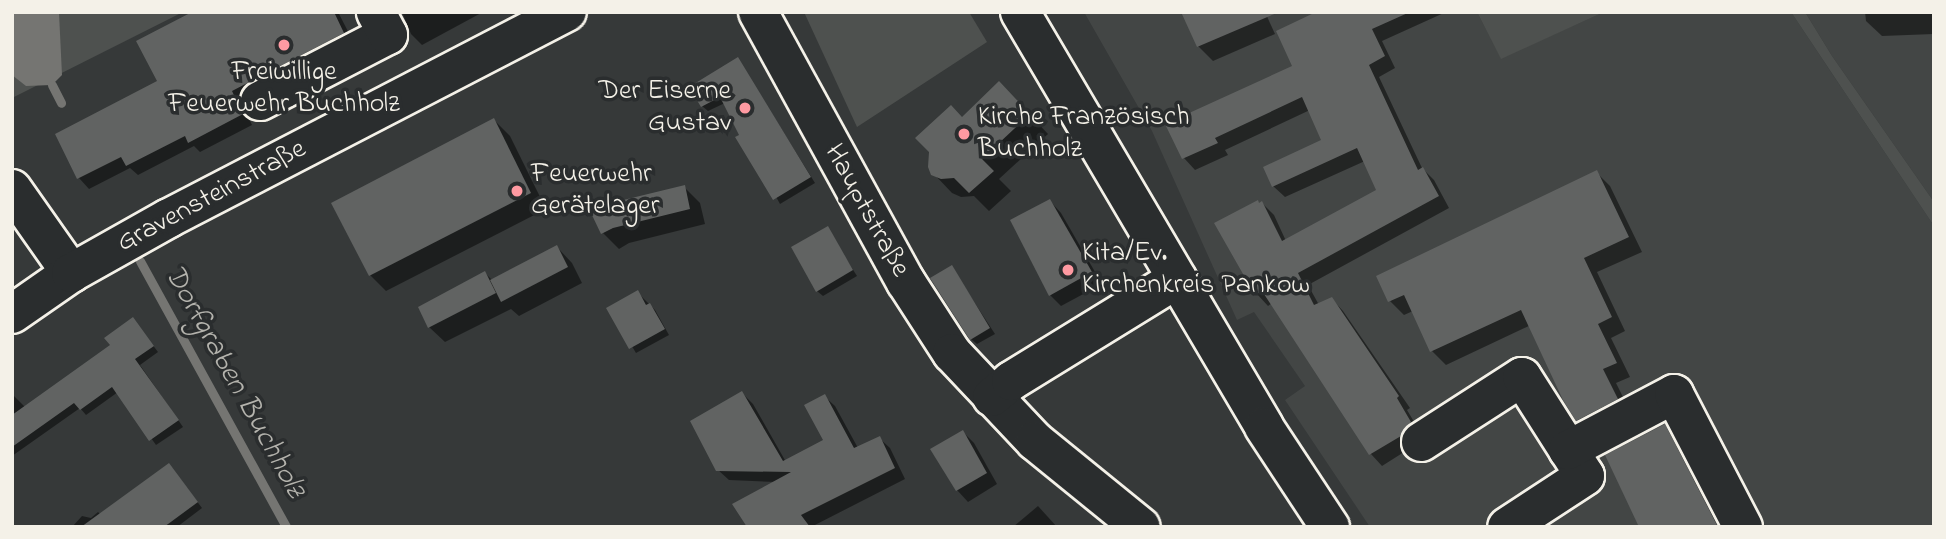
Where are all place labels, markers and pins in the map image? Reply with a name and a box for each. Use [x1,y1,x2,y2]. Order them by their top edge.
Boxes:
marker: Freiwillige Feuerwehr Buchholz [276,37,292,53]
place label: Freiwillige Feuerwehr Buchholz [168,56,400,122]
place label: Der Eiserne Gustav [598,75,731,141]
marker: Der Eiserne Gustav [737,100,753,116]
place label: Kirche Französisch Buchholz [978,101,1190,167]
marker: Kirche Französisch Buchholz [956,126,972,142]
place label: Feuerwehr Gerätelager [531,158,660,224]
marker: Feuerwehr Gerätelager [509,183,525,199]
place label: Kita/Ev. Kirchenkreis Pankow [1082,237,1310,303]
marker: Kita/Ev. Kirchenkreis Pankow [1060,262,1076,278]

